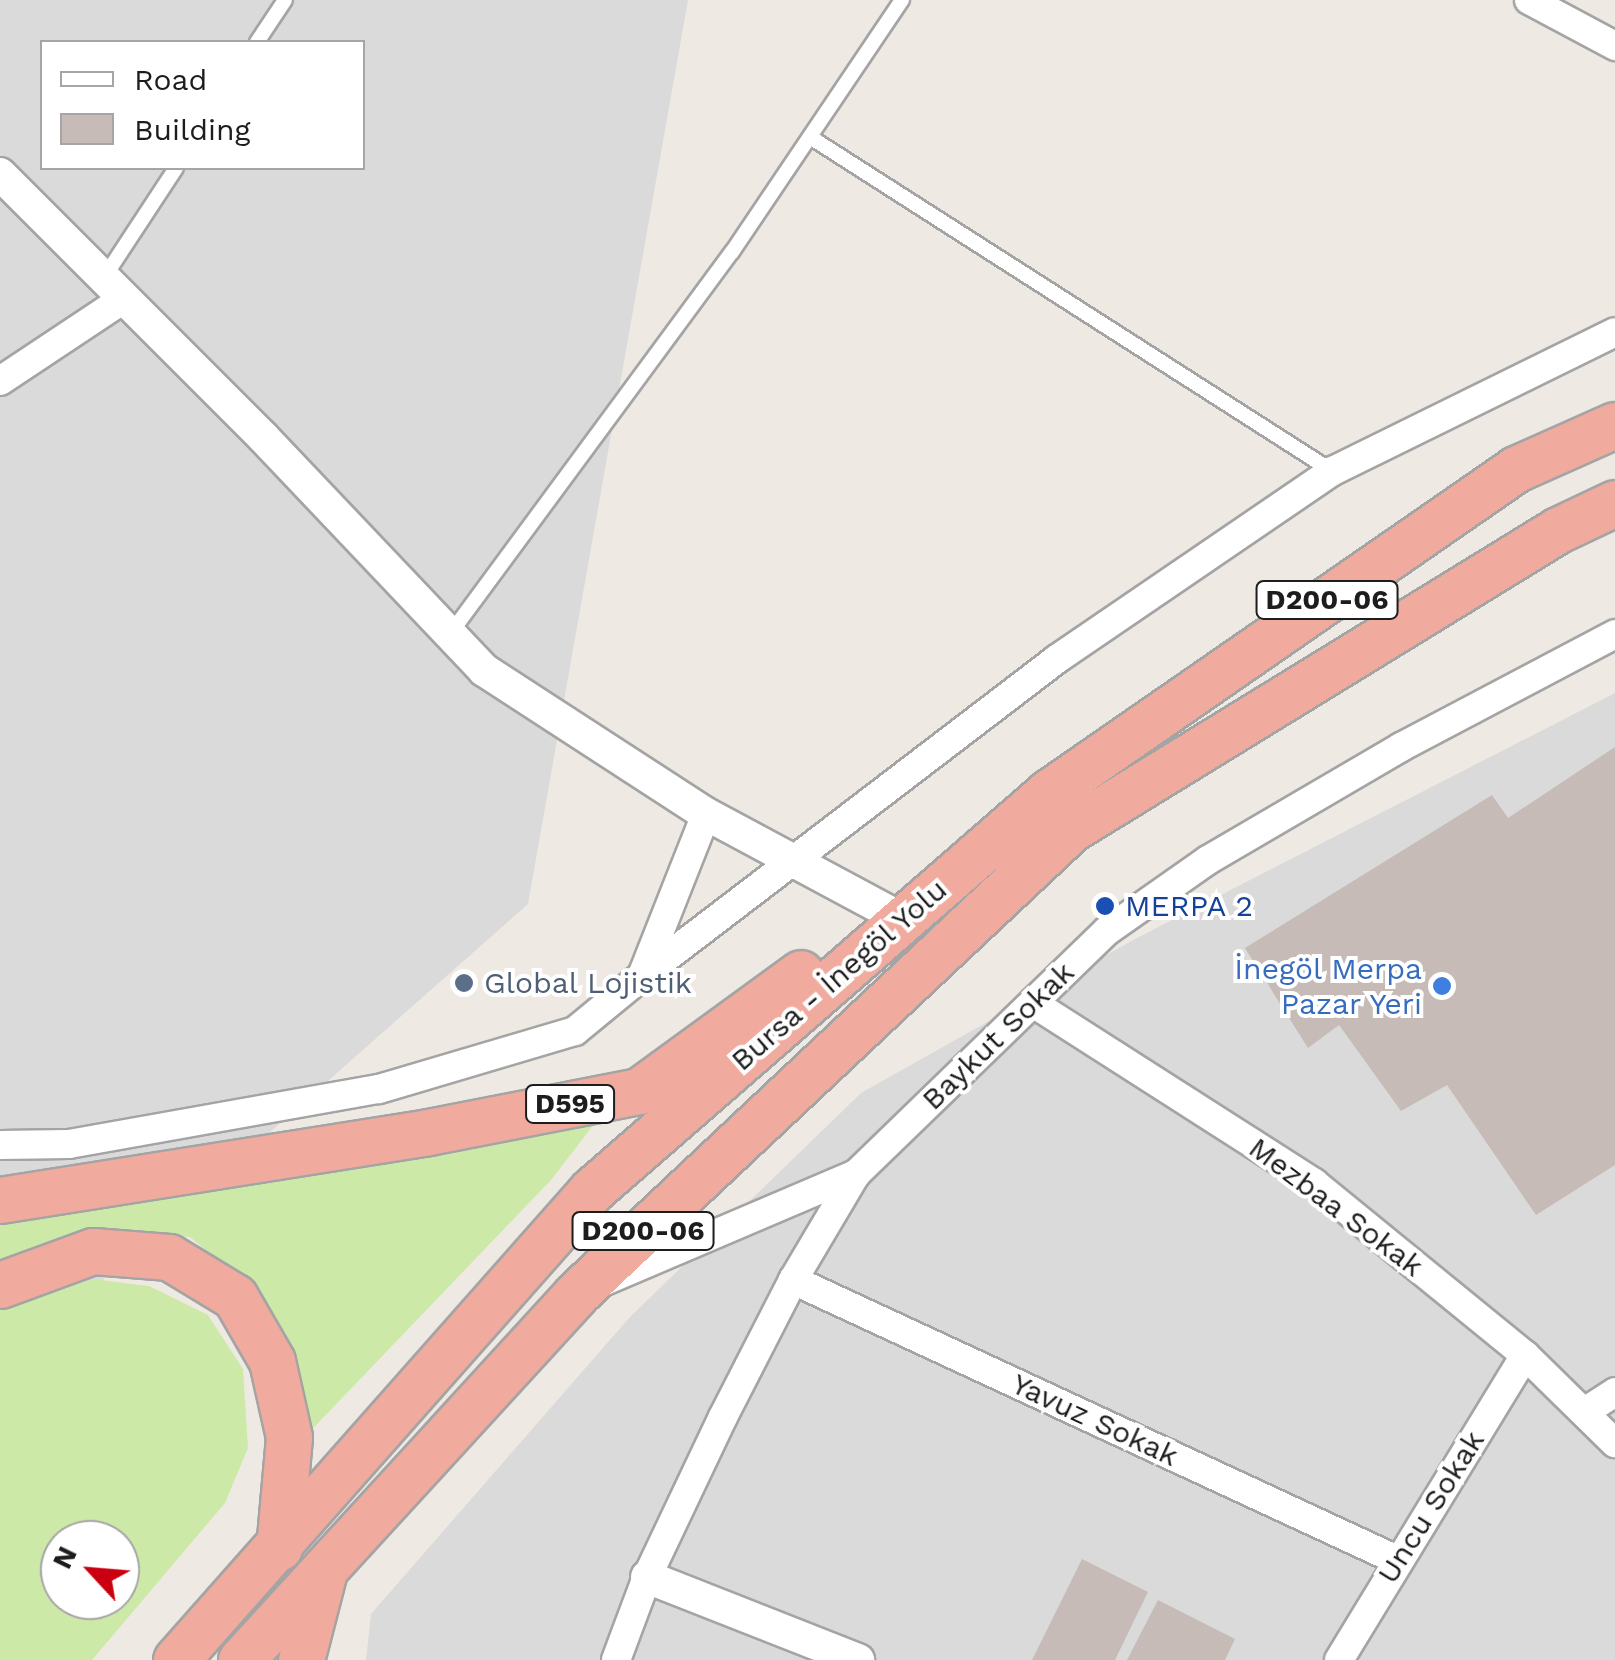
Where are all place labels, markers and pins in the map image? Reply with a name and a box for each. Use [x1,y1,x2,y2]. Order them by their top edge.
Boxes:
place label: MERPA 2 [1125,888,1254,924]
marker: MERPA 2 [1094,895,1116,917]
place label: İnegöl Merpa Pazar Yeri [1233,951,1422,1022]
place label: Global Lojistik [484,965,693,1001]
marker: Global Lojistik [453,972,475,994]
marker: İnegöl Merpa Pazar Yeri [1431,975,1453,997]

